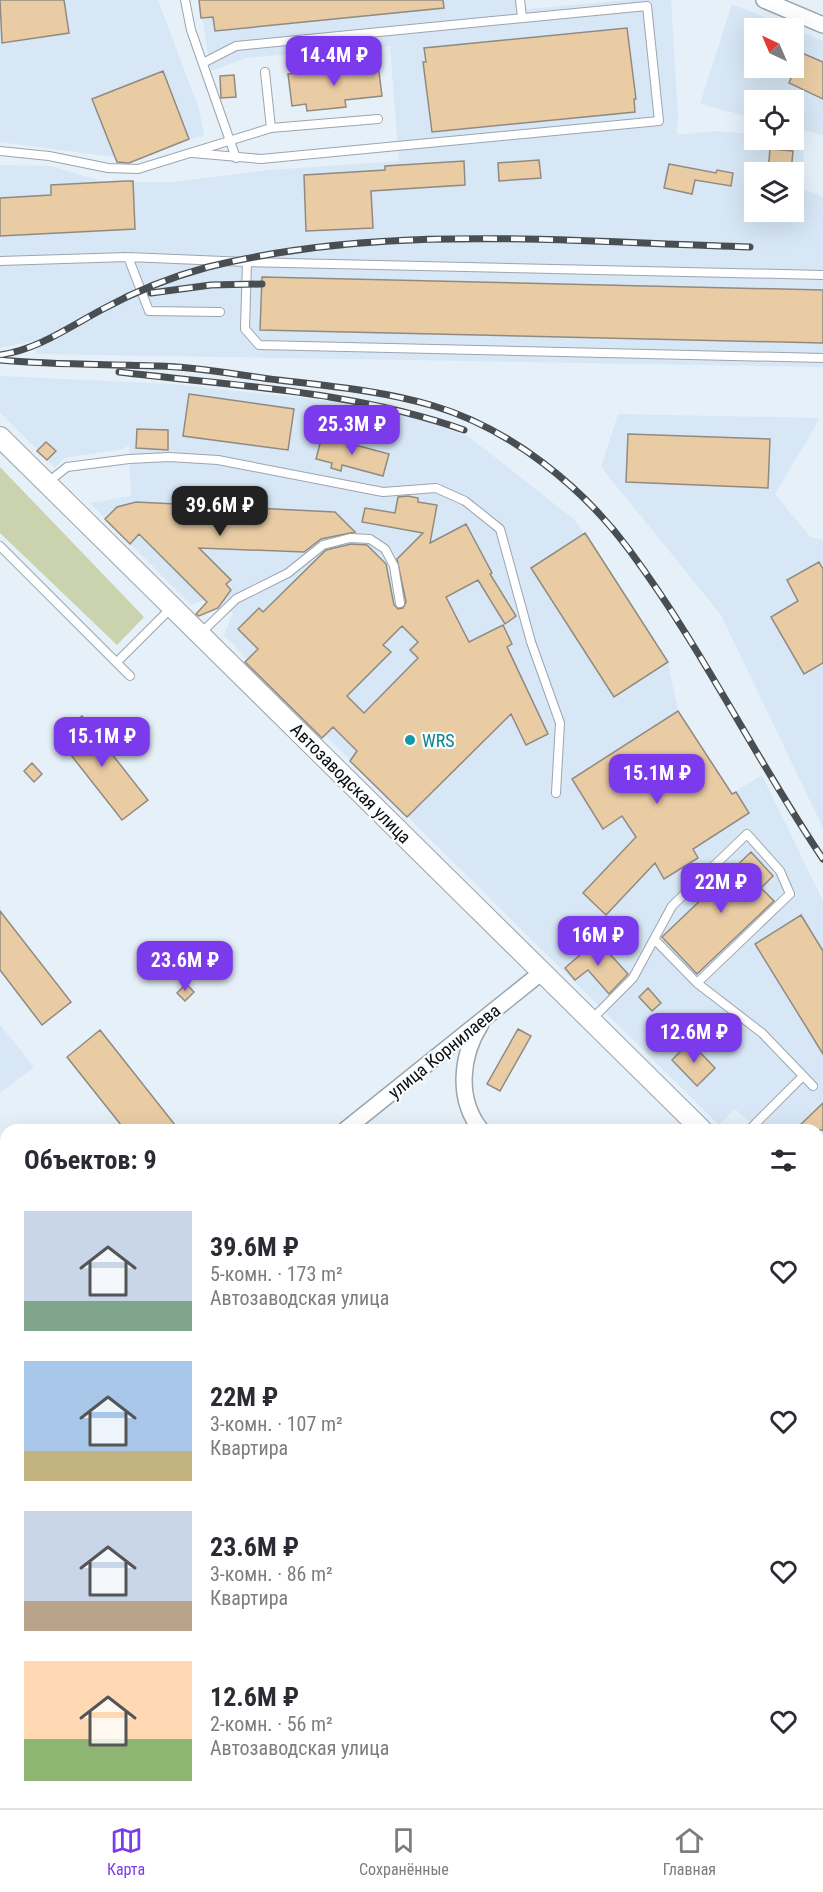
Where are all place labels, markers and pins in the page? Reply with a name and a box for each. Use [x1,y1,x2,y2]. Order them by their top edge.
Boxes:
pin: 14.4M ₽ [279,36,389,87]
pin: 25.3M ₽ [297,405,407,456]
pin: 39.6M ₽ [165,486,275,537]
pin: 15.1M ₽ [47,717,157,768]
place label: WRS [422,730,455,751]
marker: WRS [403,733,417,747]
pin: 15.1M ₽ [602,754,712,805]
pin: 22M ₽ [679,863,763,914]
pin: 16M ₽ [556,916,640,967]
pin: 23.6M ₽ [130,941,240,992]
pin: 12.6M ₽ [639,1013,749,1064]

